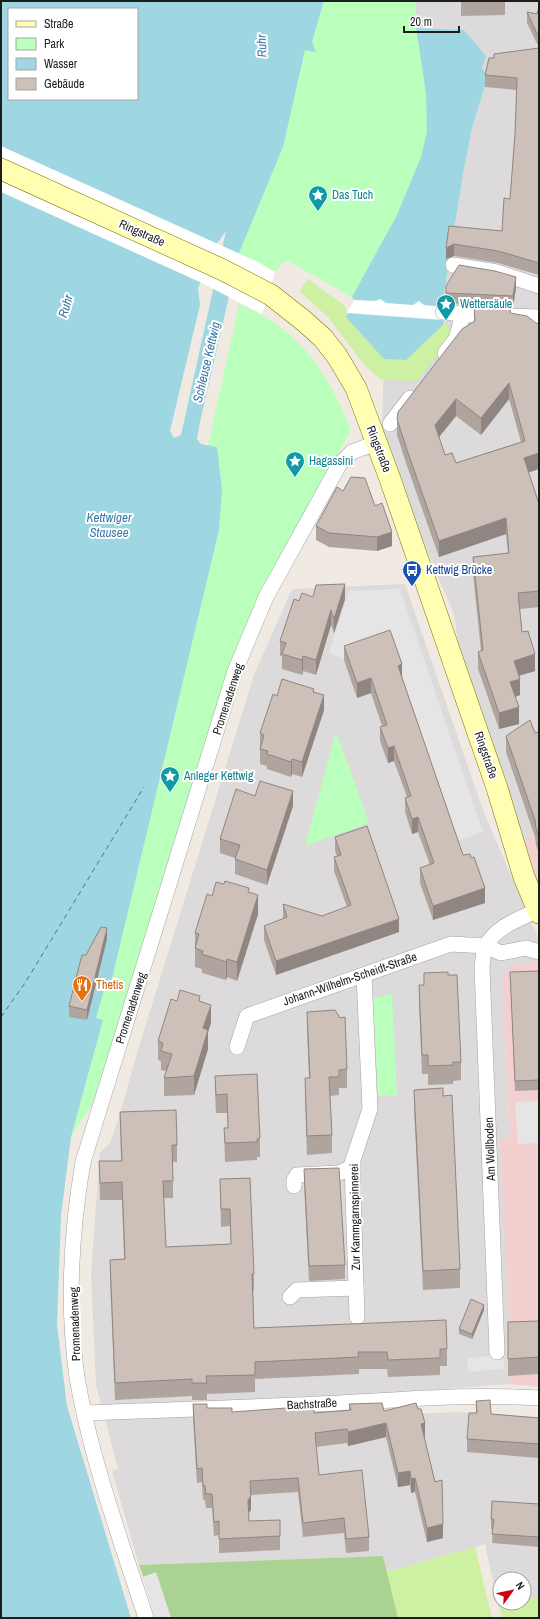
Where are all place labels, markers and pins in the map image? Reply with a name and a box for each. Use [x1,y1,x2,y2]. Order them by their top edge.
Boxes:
place icon: Das Tuch [307,184,329,212]
place label: Das Tuch [332,187,373,203]
place icon: Wettersäule [435,293,457,321]
place label: Wettersäule [460,296,512,312]
place icon: Hagassini [284,450,306,478]
place label: Hagassini [309,453,353,469]
bus stop icon: Kettwig Brücke [401,559,423,587]
place label: Kettwig Brücke [426,562,492,578]
place icon: Anleger Kettwig [159,765,181,793]
place label: Anleger Kettwig [183,768,254,784]
restaurant icon: Thetis [71,974,93,1002]
place label: Thetis [96,977,123,993]

